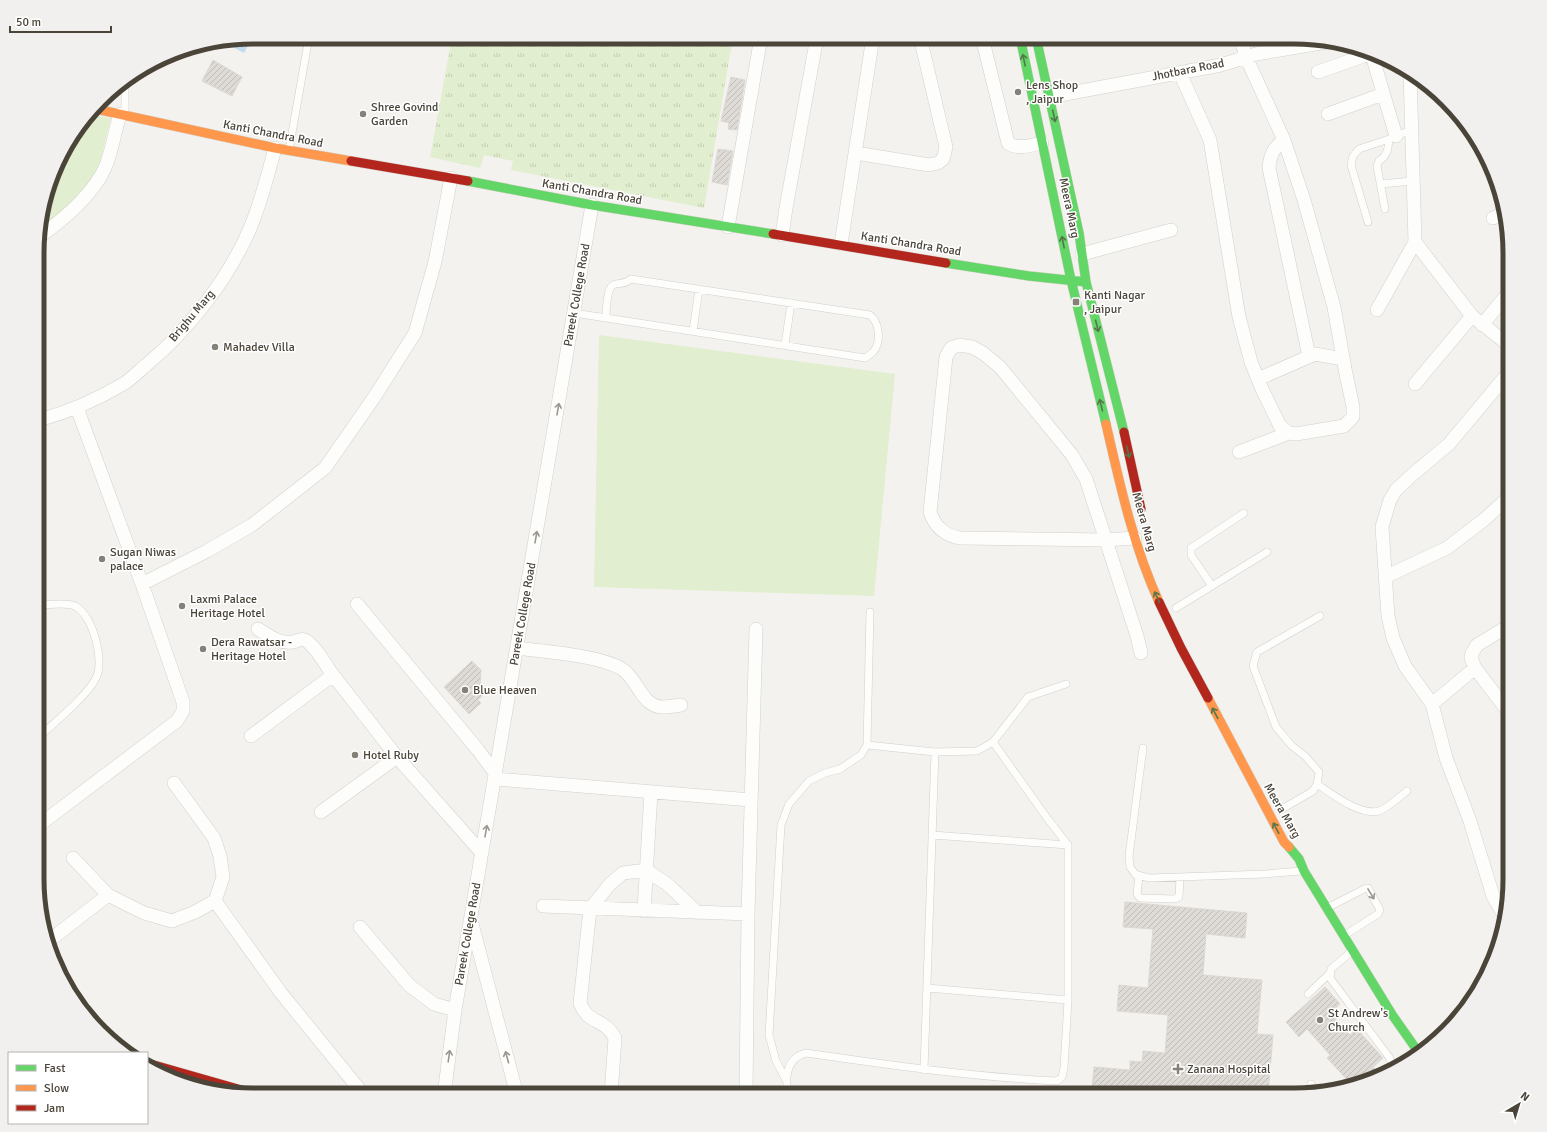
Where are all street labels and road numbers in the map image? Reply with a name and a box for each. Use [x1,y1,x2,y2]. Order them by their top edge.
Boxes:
street label: Jhotbara Road [1151,56,1225,84]
street label: Kanti Chandra Road [222,117,324,151]
street label: Kanti Chandra Road [541,176,643,208]
street label: Meera Marg [1055,177,1083,239]
street label: Kanti Chandra Road [860,229,962,259]
street label: Pareek College Road [561,242,593,348]
street label: Brighu Marg [166,287,218,345]
street label: Meera Marg [1128,491,1160,553]
street label: Pareek College Road [507,561,539,667]
street label: Meera Marg [1260,781,1304,841]
street label: Pareek College Road [452,881,484,987]

